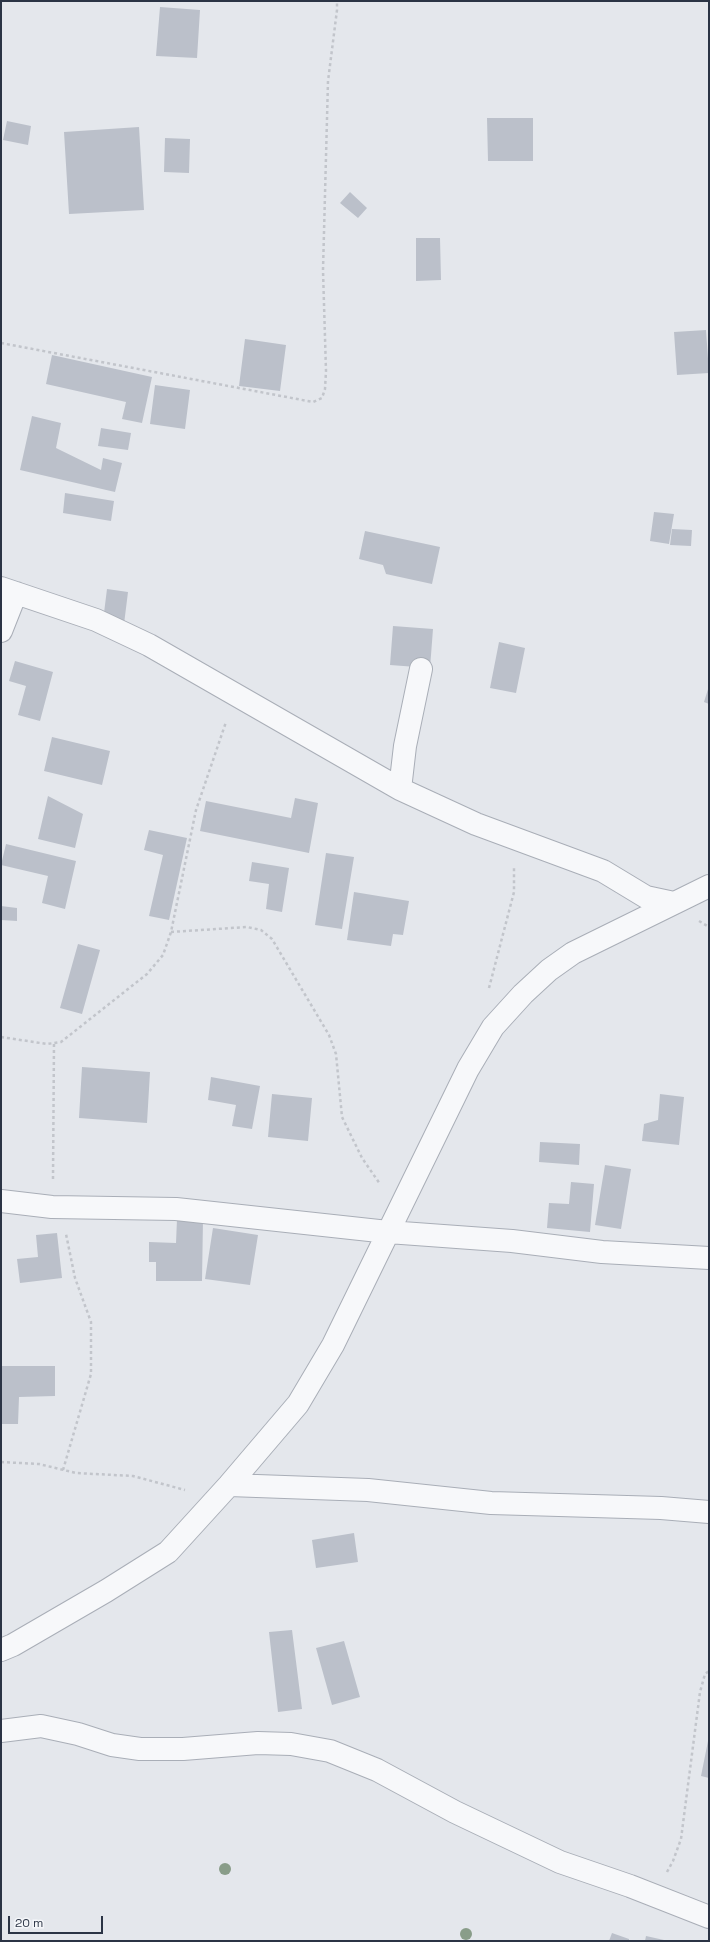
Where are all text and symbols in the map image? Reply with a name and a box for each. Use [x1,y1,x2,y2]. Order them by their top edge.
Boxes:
scale bar [10,1908,105,1934]
text: 20 m [15,1915,43,1931]

